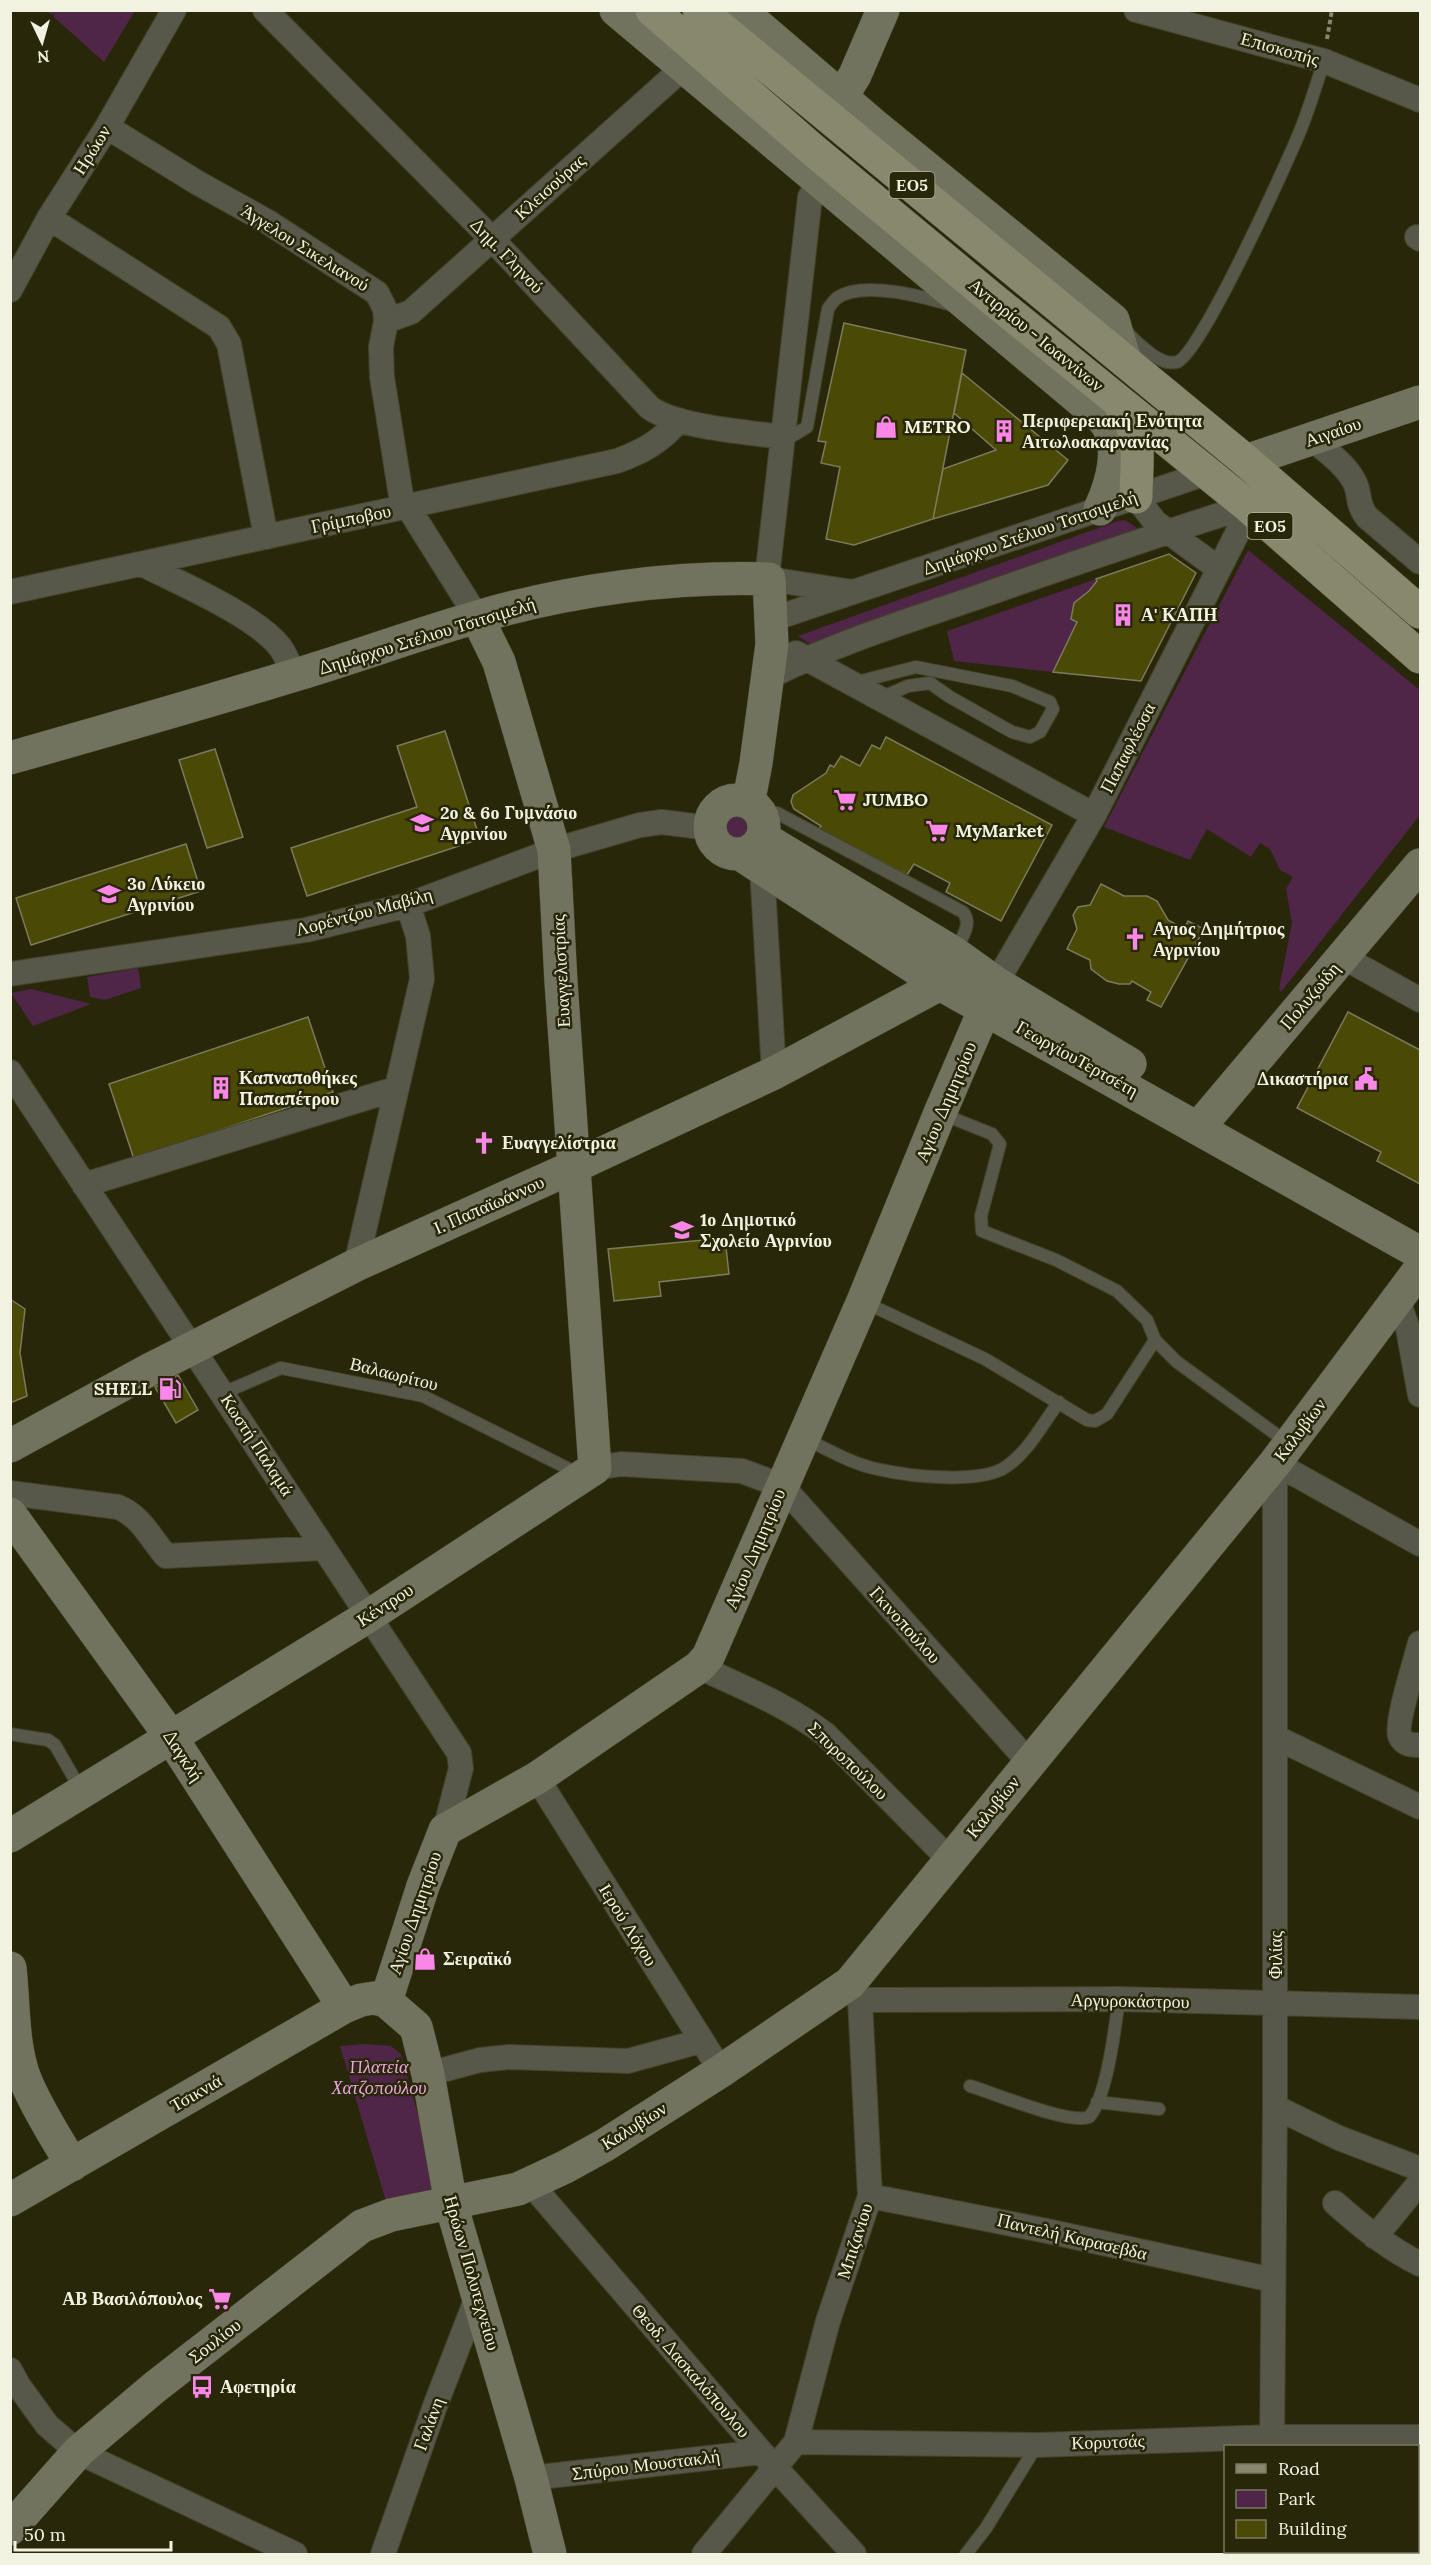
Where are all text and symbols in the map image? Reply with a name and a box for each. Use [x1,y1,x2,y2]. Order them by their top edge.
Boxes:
north arrow [12,12,72,72]
street label: Επισκοπής [1238,26,1322,71]
text: N [36,46,50,67]
street label: Ηρώων [68,121,116,179]
street label: Κλεισούρας [510,149,590,224]
road number: ΕΟ5 [890,172,934,198]
street label: Άγγελου Σικελιανού [237,199,374,296]
street label: Δημ. Γληνού [466,213,549,298]
street label: Αντιρρίου - Ιωαννίνων [964,273,1109,396]
place label: Περιφερειακή Ενότητα Αιτωλοακαρνανίας [1022,409,1202,453]
street label: Αιγαίου [1302,411,1364,452]
shop icon: METRO [873,414,899,440]
place label: METRO [904,415,971,438]
building icon: Περιφερειακή Ενότητα Αιτωλοακαρνανίας [991,418,1017,444]
street label: Δημάρχου Στέλιου Τσιτσιμελή [920,485,1140,580]
street label: Γρίμποβου [309,499,393,538]
road number: ΕΟ5 [1248,513,1292,539]
street label: Δημάρχου Στέλιου Τσιτσιμελή [316,592,538,679]
building icon: Α' ΚΑΠΗ [1110,602,1136,628]
place label: Α' ΚΑΠΗ [1141,603,1217,626]
street label: Παπαφλέσσα [1095,698,1160,797]
supermarket icon: JUMBO [832,787,858,813]
place label: JUMBO [863,788,928,811]
place label: 2ο & 6ο Γυμνάσιο Αγρινίου [440,801,577,845]
school or university icon: 2ο & 6ο Γυμνάσιο Αγρινίου [409,810,435,836]
supermarket icon: MyMarket [924,818,950,844]
place label: MyMarket [955,819,1044,842]
place label: 3ο Λύκειο Αγρινίου [127,872,205,916]
school or university icon: 3ο Λύκειο Αγρινίου [96,881,122,907]
street label: Λορέντζου Μαβίλη [293,882,435,941]
street label: Ευαγγελιστρίας [546,914,575,1028]
place label: Αγιος Δημήτριος Αγρινίου [1153,917,1285,961]
church icon: Αγιος Δημήτριος Αγρινίου [1122,926,1148,952]
street label: Πολυζωίδη [1275,957,1345,1034]
street label: ΓεωργίουΤερτσέτη [1012,1015,1142,1102]
street label: Αγίου Δημητρίου [910,1038,981,1165]
place label: Καπναποθήκες Παπαπέτρου [239,1066,357,1110]
public building icon: Δικαστήρια [1353,1066,1379,1092]
place label: Δικαστήρια [1257,1067,1348,1090]
building icon: Καπναποθήκες Παπαπέτρου [208,1075,234,1101]
church icon: Ευαγγελίστρια [471,1130,497,1156]
place label: Ευαγγελίστρια [502,1131,616,1154]
street label: Ι. Παπαϊωάννου [430,1170,548,1239]
place label: 1ο Δημοτικό Σχολείο Αγρινίου [700,1208,832,1252]
school or university icon: 1ο Δημοτικό Σχολείο Αγρινίου [669,1217,695,1243]
street label: Βαλαωρίτου [347,1351,441,1396]
fuel station icon: SHELL [157,1376,183,1402]
place label: SHELL [94,1377,152,1400]
street label: Κωστή Παλαμά [216,1389,299,1501]
street label: Καλυβίων [1268,1394,1331,1466]
street label: Αγίου Δημητρίου [719,1485,790,1612]
street label: Κέντρου [352,1578,417,1631]
street label: Γκινοπούλου [865,1581,946,1668]
street label: Σπυροπούλου [803,1717,893,1805]
street label: Δαγκλή [158,1726,209,1786]
street label: Καλυβίων [961,1771,1025,1842]
street label: Αγίου Δημητρίου [383,1848,446,1977]
street label: Ιερού Λόχου [594,1879,663,1970]
street label: Φιλίας [1264,1931,1287,1979]
shop icon: Σειραϊκό [412,1946,438,1972]
place label: Σειραϊκό [443,1947,512,1970]
street label: Αργυροκάστρου [1070,1988,1190,2013]
park label: Πλατεία Χατζοπούλου [330,2055,427,2099]
street label: Τσικνιά [166,2068,226,2116]
street label: Καλυβίων [597,2096,671,2155]
street label: Ηρώων Πολυτεχνείου [439,2193,506,2353]
street label: Μπιζανίου [831,2200,878,2282]
street label: Παντελή Καρασεβδα [995,2208,1150,2265]
supermarket icon: ΑΒ Βασιλόπουλος [207,2286,233,2312]
place label: ΑΒ Βασιλόπουλος [62,2287,202,2310]
street label: Θεοδ. Δασκαλόπουλου [627,2299,756,2442]
street label: Σουλίου [184,2313,245,2368]
bus stop icon: Αφετηρία [189,2374,215,2400]
place label: Αφετηρία [220,2375,296,2398]
street label: Γαλάνη [408,2394,449,2454]
street label: Κορυτσάς [1071,2429,1145,2454]
street label: Σπύρου Μουστακλή [571,2444,721,2485]
legend [1224,2445,1419,2553]
text: Road [1278,2457,1320,2480]
text: Park [1278,2487,1316,2510]
scale bar [15,2514,171,2552]
text: Building [1278,2517,1348,2540]
text: 50 m [24,2523,66,2546]

